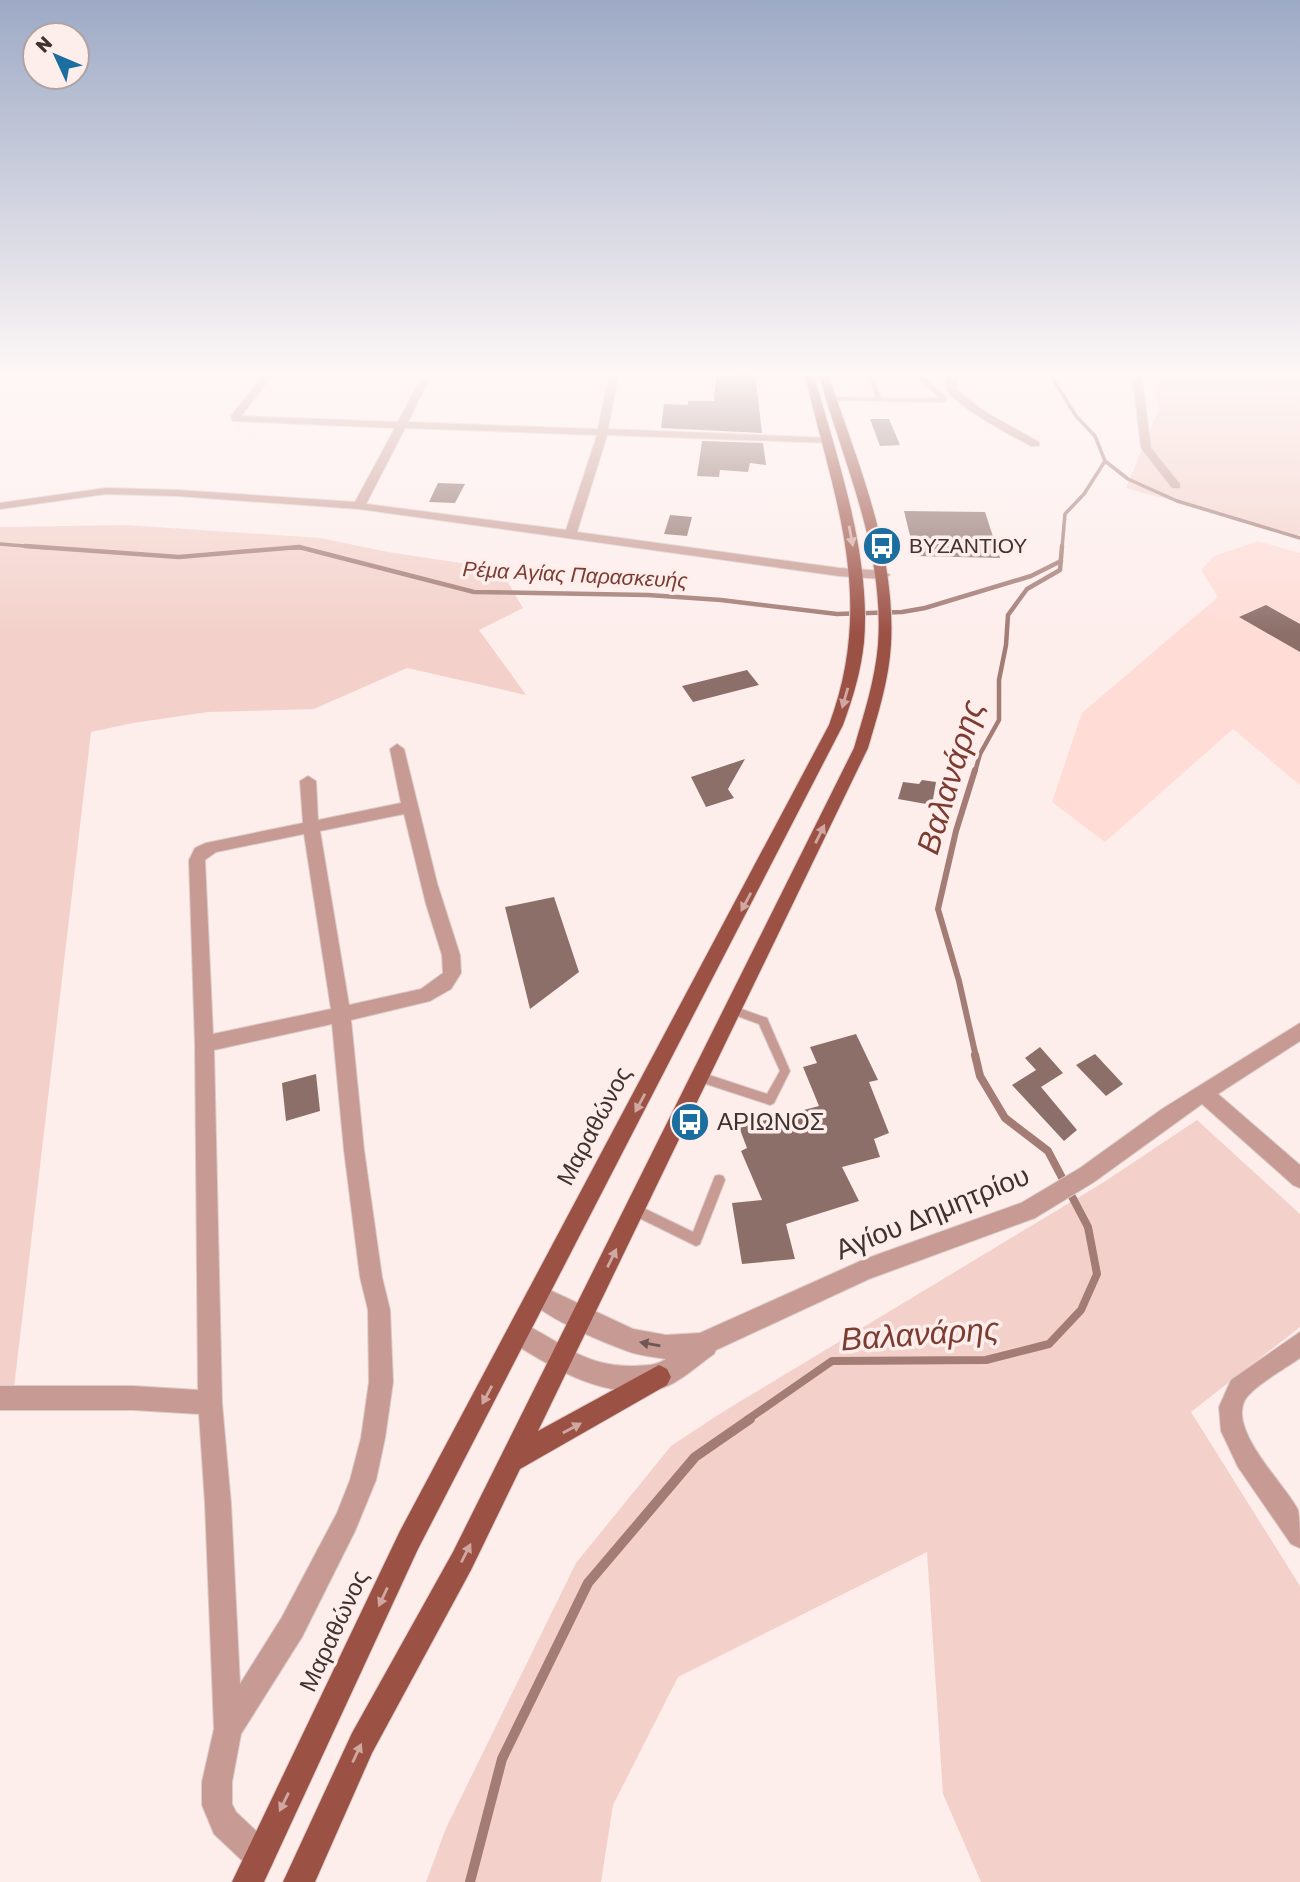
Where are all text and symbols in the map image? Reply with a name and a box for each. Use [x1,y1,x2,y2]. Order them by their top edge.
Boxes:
north arrow [21,21,91,91]
text: N [31,32,57,57]
one-way arrow [845,525,856,547]
bus stop icon: ΒΥΖΑΝΤΙΟΥ [861,525,903,567]
place label: ΒΥΖΑΝΤΙΟΥ [909,533,1027,558]
water label: Ρέμα Αγίας Παρασκευής [462,556,689,593]
one-way arrow [840,687,850,708]
water label: Βαλανάρης [909,695,992,859]
one-way arrow [814,824,825,844]
one-way arrow [740,892,751,912]
street label: Μαραθώνος [551,1062,637,1190]
one-way arrow [634,1093,646,1113]
bus stop icon: ΑΡΙΩΝΟΣ [669,1101,711,1143]
place label: ΑΡΙΩΝΟΣ [717,1108,824,1136]
street label: Αγίου Δημητρίου [830,1159,1034,1266]
one-way arrow [606,1248,617,1268]
water label: Βαλανάρης [839,1309,1001,1359]
one-way arrow [639,1339,661,1350]
one-way arrow [481,1385,493,1405]
one-way arrow [562,1422,582,1433]
one-way arrow [460,1543,471,1563]
street label: Μαραθώνος [294,1566,374,1696]
one-way arrow [377,1587,388,1607]
one-way arrow [352,1743,363,1763]
one-way arrow [279,1792,290,1812]

